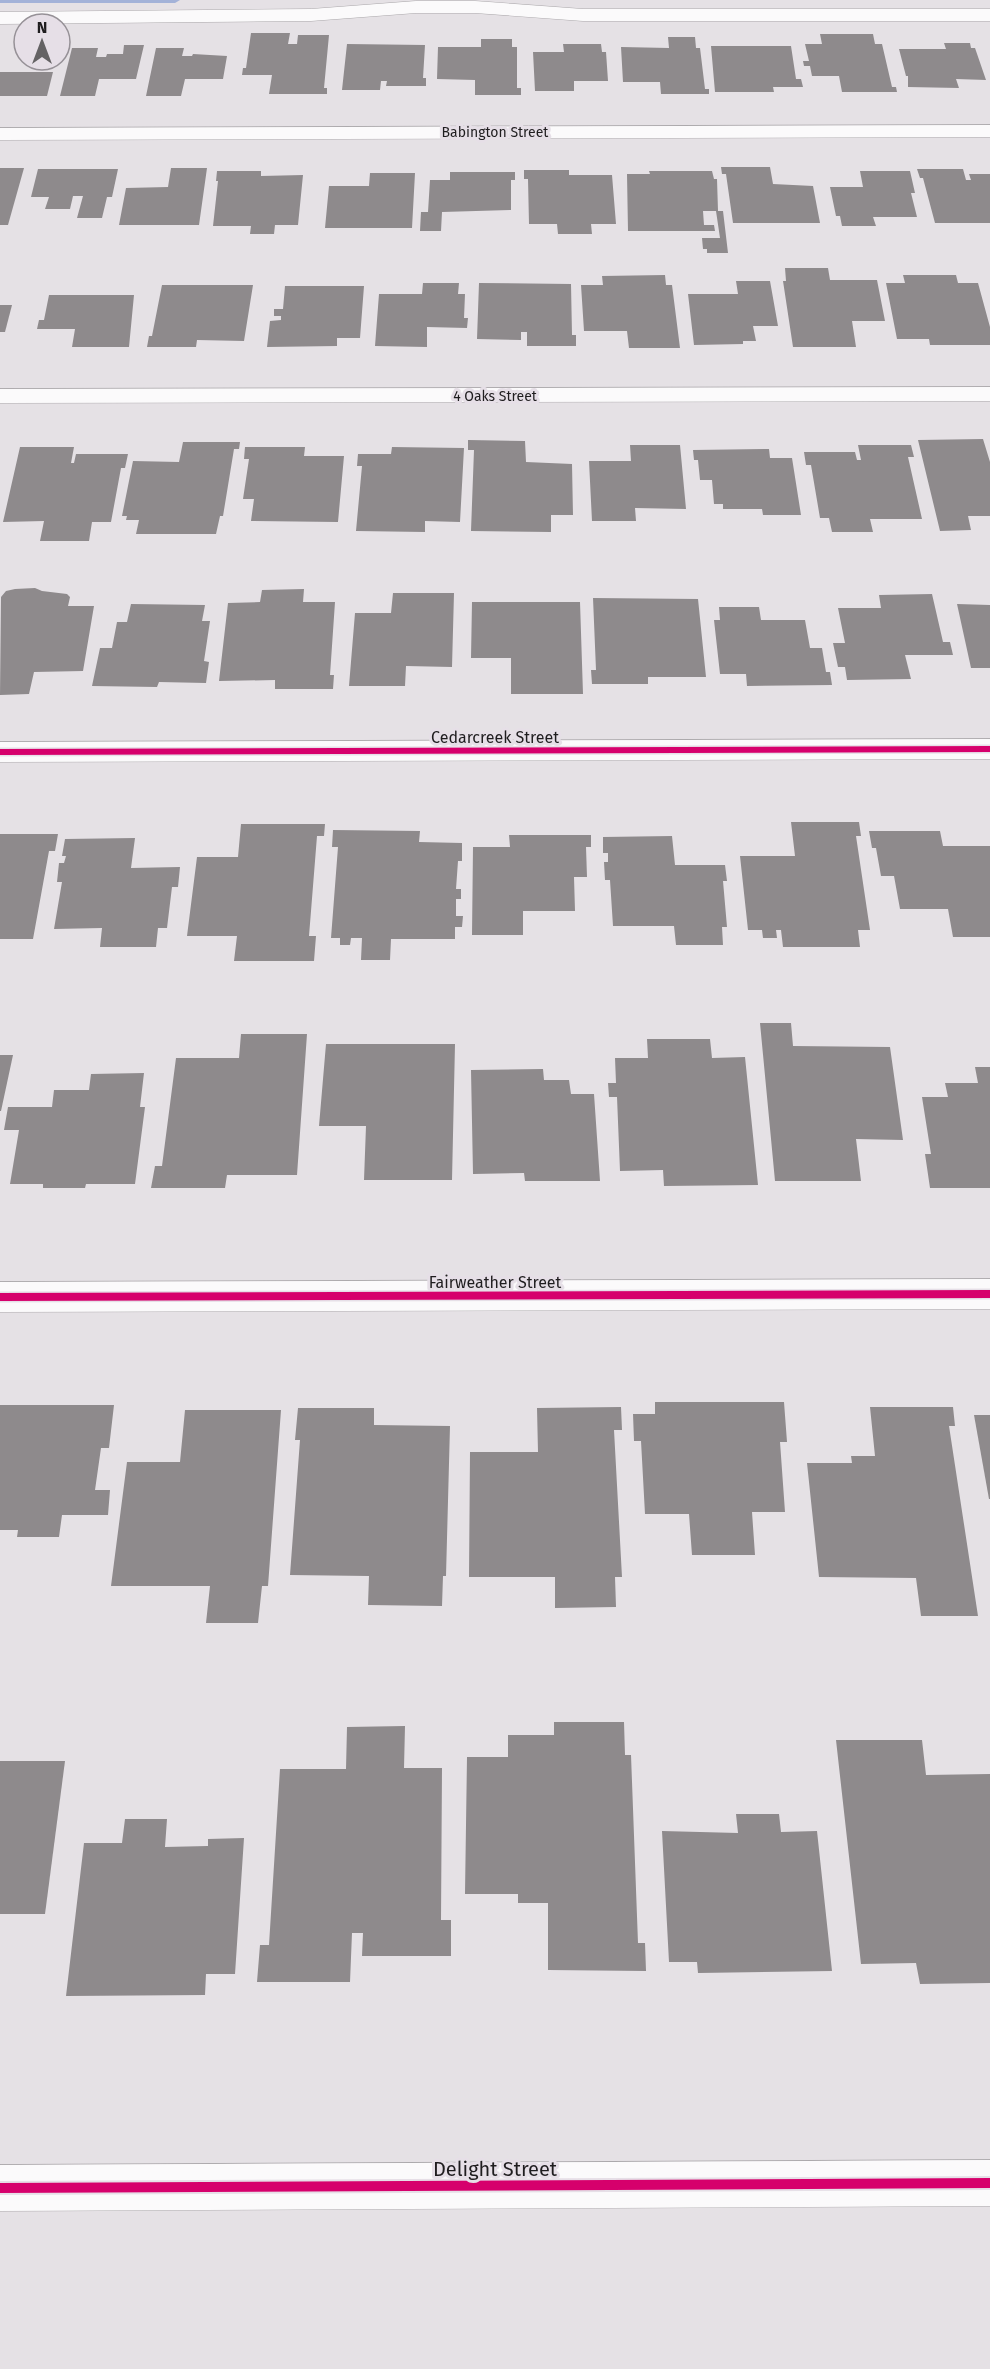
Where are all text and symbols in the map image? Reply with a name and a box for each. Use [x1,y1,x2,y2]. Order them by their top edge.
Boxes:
north arrow [12,12,72,72]
text: N [37,18,47,37]
street label: Babington Street [442,124,549,141]
street label: 4 Oaks Street [453,388,538,405]
street label: Cedarcreek Street [431,728,559,747]
street label: Fairweather Street [429,1273,562,1292]
street label: Delight Street [433,2157,558,2181]

